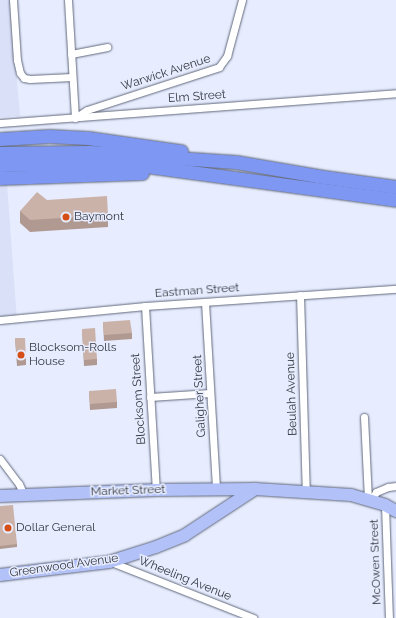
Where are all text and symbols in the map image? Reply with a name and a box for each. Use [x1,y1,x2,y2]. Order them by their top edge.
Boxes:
street label: Warwick Avenue [119,52,213,94]
street label: Elm Street [168,88,226,106]
place label: Baymont [74,210,124,224]
marker: Baymont [61,212,71,222]
street label: Eastman Street [154,281,240,301]
place label: Blocksom-Rolls House [29,341,116,369]
marker: Blocksom-Rolls House [16,350,26,360]
street label: Beulah Avenue [283,352,301,436]
street label: Blocksom Street [129,353,149,445]
street label: Galigher Street [191,354,209,438]
street label: Market Street [90,483,166,499]
street label: McOwen Street [367,519,385,605]
place label: Dollar General [16,521,96,535]
marker: Dollar General [3,523,13,533]
street label: Greenwood Avenue [9,551,119,581]
street label: Wheeling Avenue [136,554,234,604]

